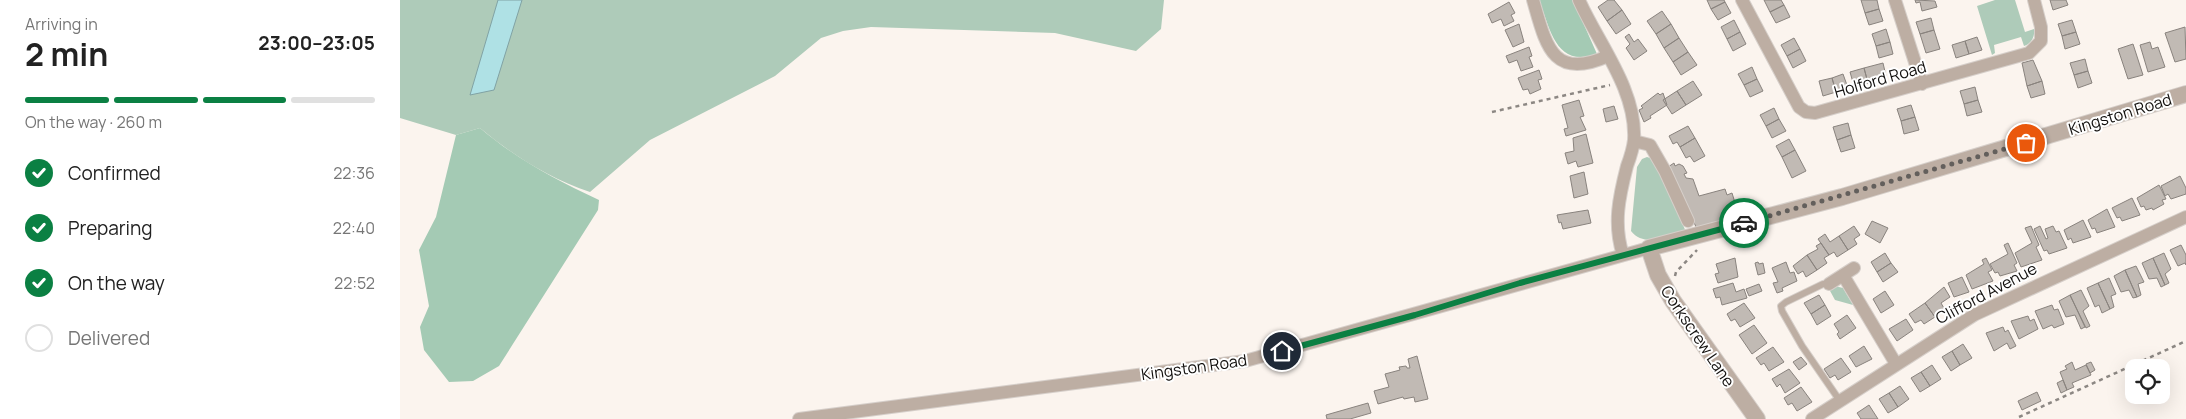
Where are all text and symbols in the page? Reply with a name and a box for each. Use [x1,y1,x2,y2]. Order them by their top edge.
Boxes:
text: Arriving in [25,13,98,35]
text: 23:00–23:05 [258,30,375,56]
text: 2 min [25,32,108,76]
street label: Holford Road [1831,55,1929,103]
street label: Kingston Road [2066,88,2174,140]
text: On the way · 260 m [25,111,162,133]
pin [2005,122,2047,164]
icon: bag [2012,129,2040,157]
icon: check [25,159,53,187]
text: Confirmed [68,160,161,186]
text: 22:36 [333,162,375,184]
courier [1719,198,1769,248]
icon: car [1730,209,1758,237]
icon: check [25,214,53,242]
text: Preparing [68,215,153,241]
text: 22:40 [333,217,375,239]
street label: Clifford Avenue [1932,257,2040,329]
icon: check [25,269,53,297]
text: On the way [68,270,165,296]
text: 22:52 [334,272,375,294]
street label: Corkscrew Lane [1656,281,1740,391]
text: Delivered [68,325,150,351]
pin [1261,330,1303,372]
icon: home [1268,337,1296,365]
street label: Kingston Road [1140,349,1248,385]
map controls [2125,359,2170,404]
button: locate [2125,359,2170,404]

